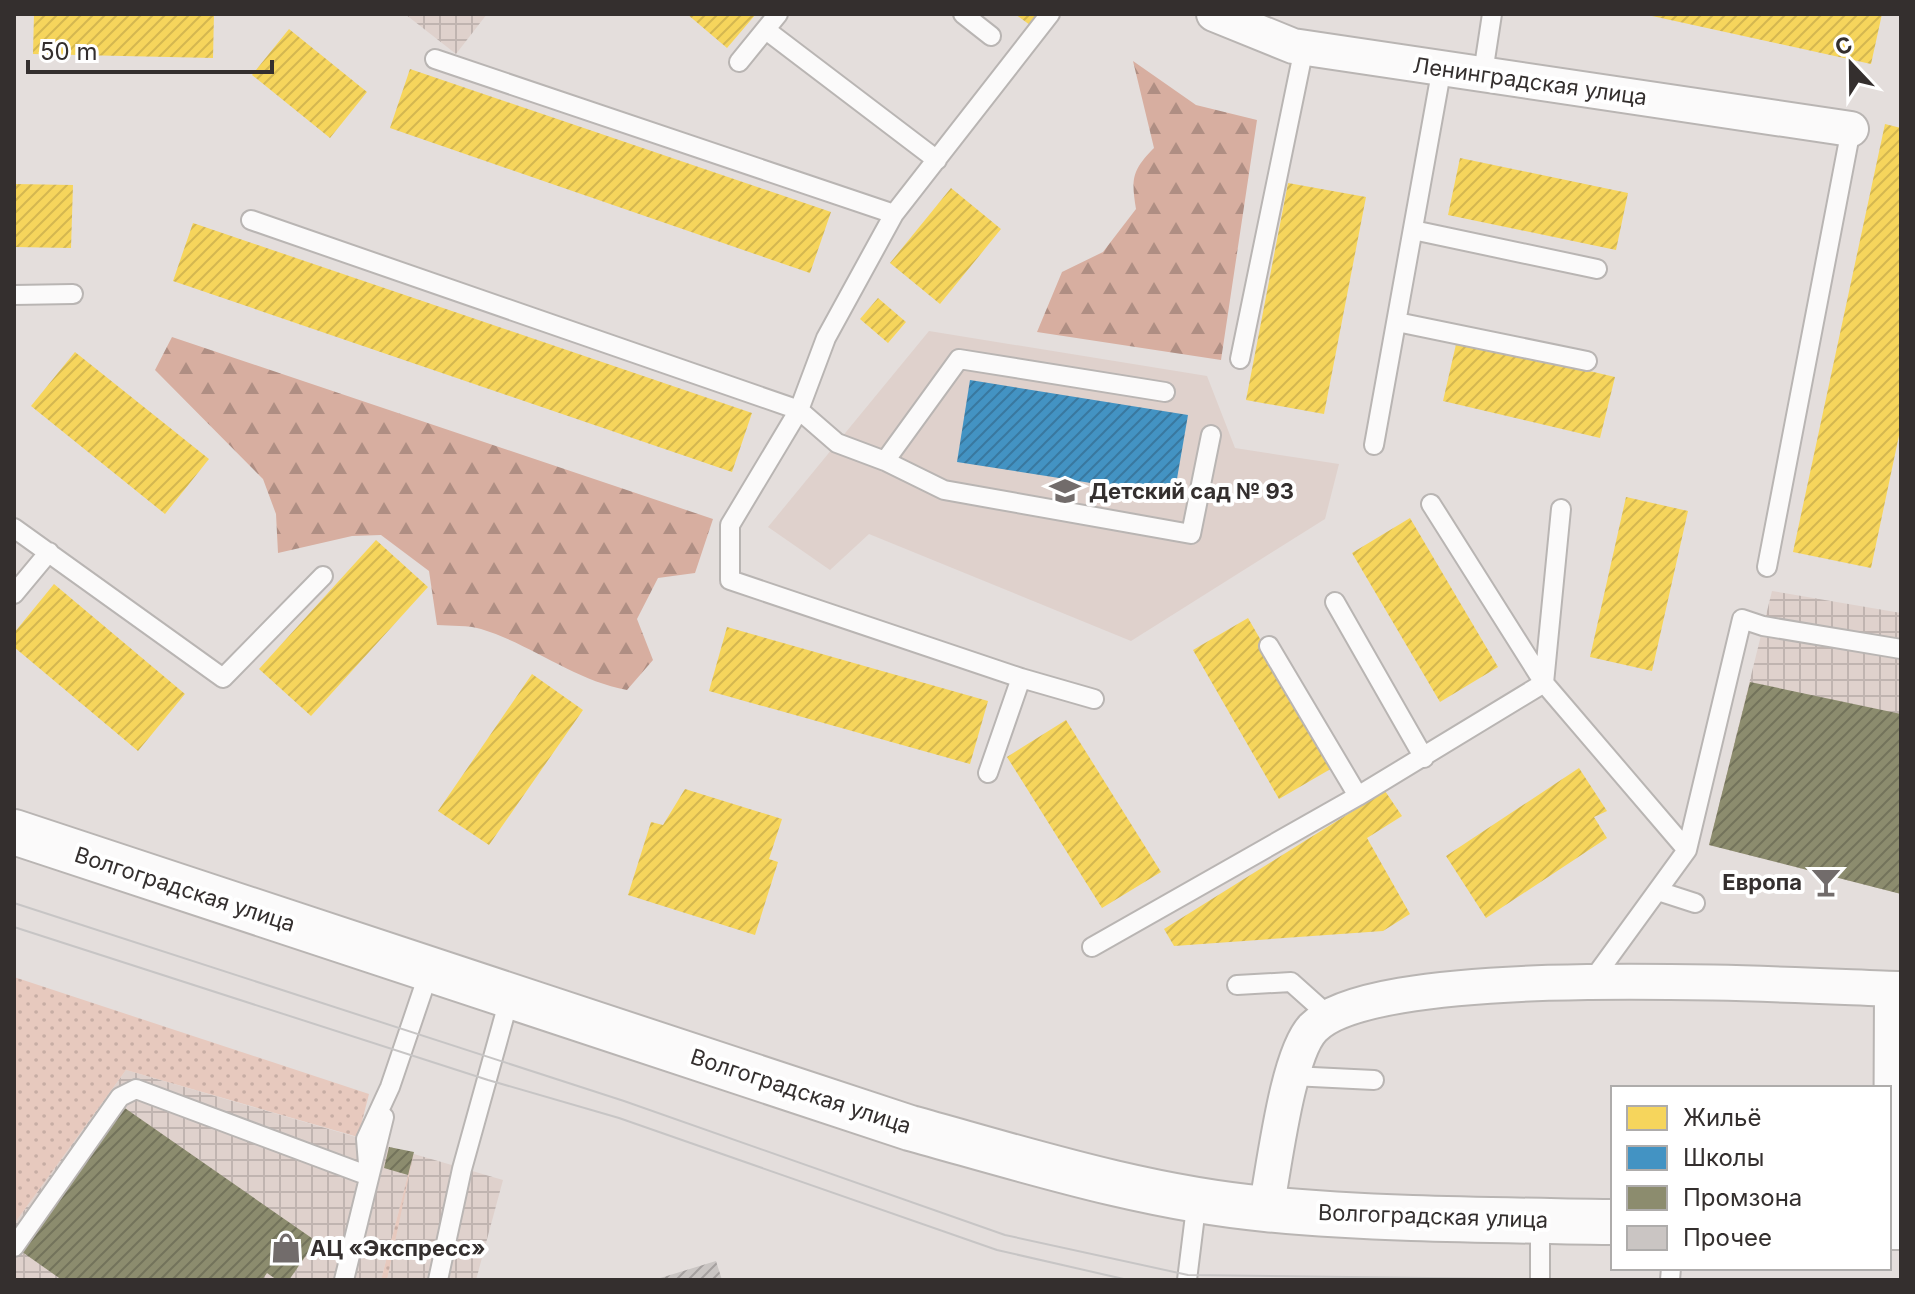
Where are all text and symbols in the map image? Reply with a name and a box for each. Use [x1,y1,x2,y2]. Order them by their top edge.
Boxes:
scale bar [28,24,272,74]
north arrow [1811,24,1891,104]
text: С [1831,30,1856,61]
text: 50 m [40,37,98,66]
street label: Ленинградская улица [1411,52,1649,110]
school or university icon: Детский сад № 93 [1048,474,1082,508]
place label: Детский сад № 93 [1089,478,1294,504]
street label: Волгоградская улица [72,841,298,937]
bar icon: Европа [1809,865,1843,899]
place label: Европа [1722,869,1802,895]
street label: Волгоградская улица [688,1043,914,1139]
legend [1611,1086,1891,1270]
text: Жильё [1683,1103,1761,1132]
text: Школы [1683,1143,1764,1172]
text: Промзона [1683,1183,1802,1212]
street label: Волгоградская улица [1318,1199,1548,1233]
text: Прочее [1683,1223,1772,1252]
shop icon: АЦ «Экспресс» [269,1231,303,1265]
place label: АЦ «Экспресс» [310,1235,485,1261]

